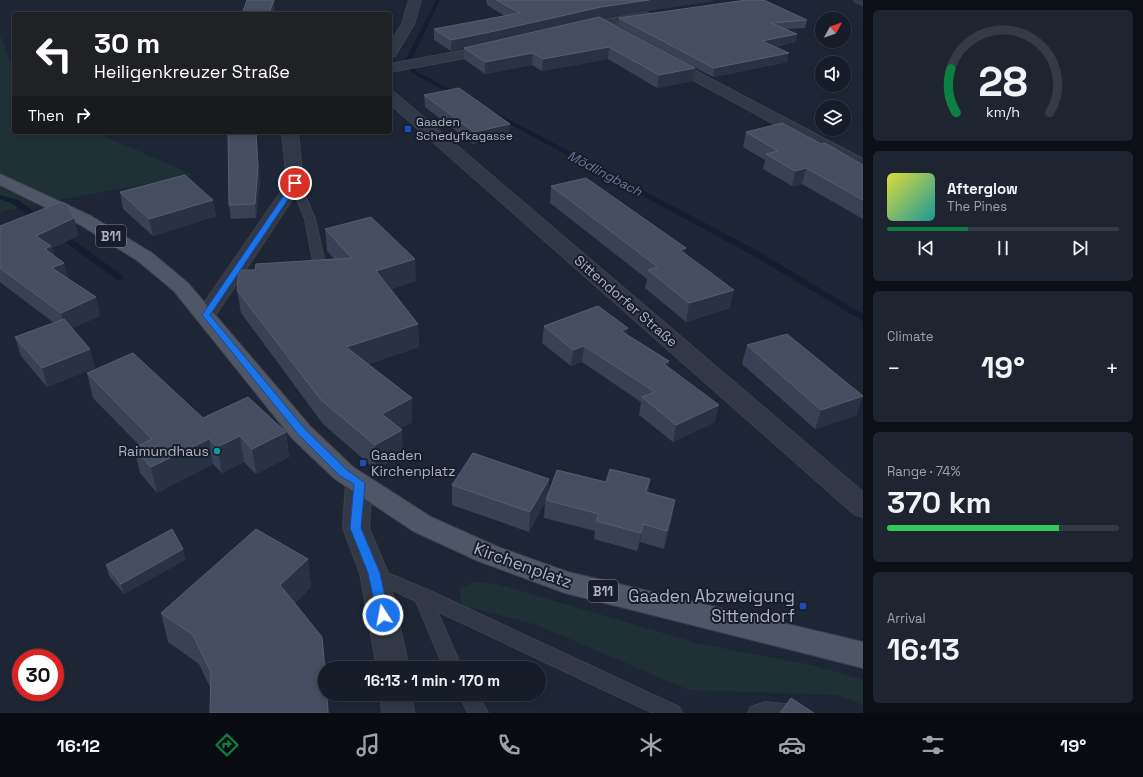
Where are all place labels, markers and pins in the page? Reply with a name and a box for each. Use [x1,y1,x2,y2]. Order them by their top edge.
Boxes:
place label: Gaaden Schedyfkagasse [416,114,513,144]
marker: Gaaden Schedyfkagasse [403,124,413,134]
pin [278,166,312,200]
place label: Raimundhaus [118,442,209,460]
marker: Raimundhaus [212,446,222,456]
place label: Gaaden Kirchenplatz [371,446,456,480]
marker: Gaaden Kirchenplatz [358,458,368,468]
place label: Gaaden Abzweigung Sittendorf [628,585,795,627]
marker: Gaaden Abzweigung Sittendorf [798,601,808,611]

